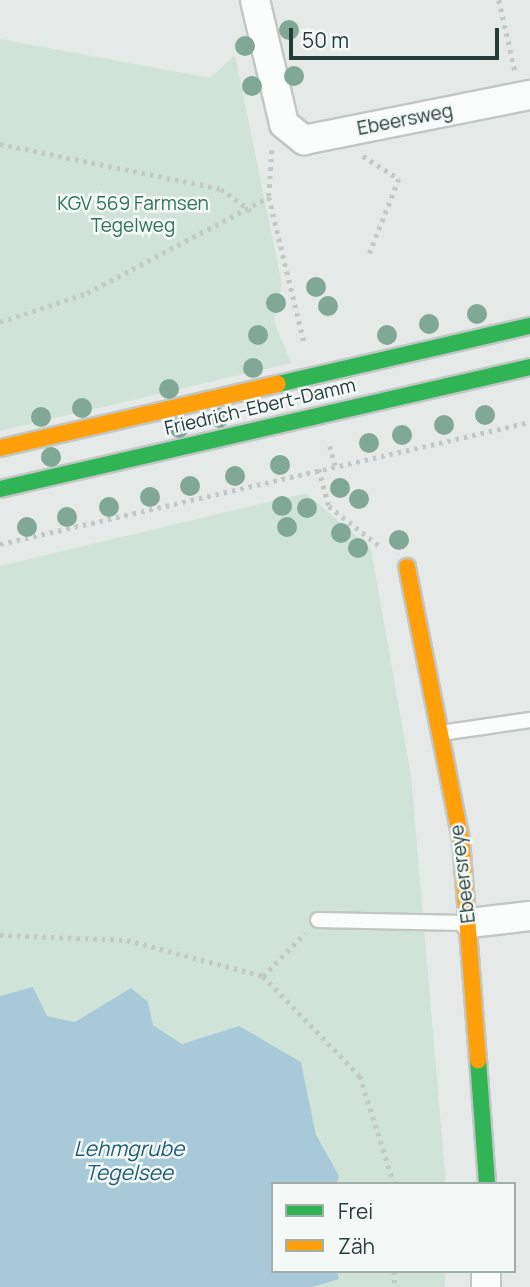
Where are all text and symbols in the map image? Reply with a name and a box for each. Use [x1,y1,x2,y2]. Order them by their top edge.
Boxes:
scale bar [292,14,502,58]
text: 50 m [302,26,349,54]
street label: Ebeersweg [355,100,455,140]
park label: KGV 569 Farmsen Tegelweg [57,193,209,237]
street label: Friedrich-Ebert-Damm [162,374,358,440]
street label: Ebeersreye [446,823,480,925]
water label: Lehmgrube Tegelsee [74,1135,184,1185]
legend [271,1182,516,1273]
text: Frei [338,1197,373,1225]
text: Zäh [338,1232,375,1260]

